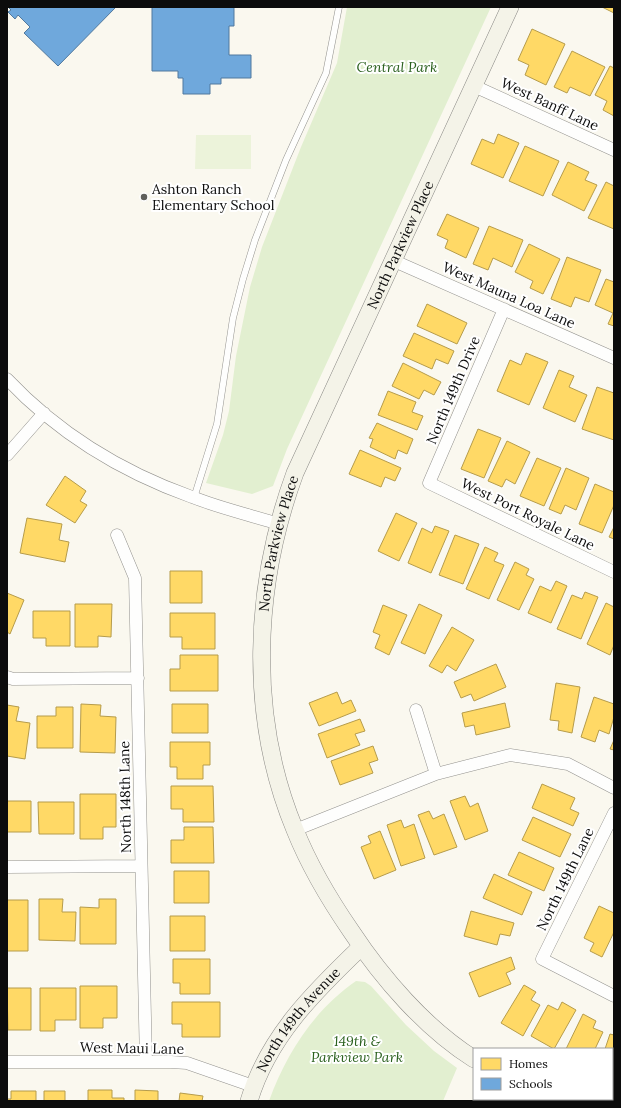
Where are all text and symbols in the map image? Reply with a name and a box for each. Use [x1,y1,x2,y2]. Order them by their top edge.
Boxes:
park label: Central Park [357,58,437,76]
street label: West Banff Lane [498,73,602,135]
street label: North Parkview Place [363,177,438,312]
place label: Ashton Ranch Elementary School [151,180,275,214]
marker: Ashton Ranch Elementary School [139,192,149,202]
street label: West Mauna Loa Lane [440,258,578,333]
street label: North 149th Drive [422,333,484,447]
street label: North Parkview Place [255,472,303,612]
street label: West Port Royale Lane [458,474,598,554]
street label: North 148th Lane [115,740,135,853]
street label: North 149th Lane [532,824,598,933]
street label: North 149th Avenue [252,963,344,1075]
park label: 149th & Parkview Park [311,1032,403,1066]
street label: West Maui Lane [80,1038,185,1058]
legend [473,1048,613,1100]
text: Homes [509,1056,548,1071]
text: Schools [509,1076,553,1091]

